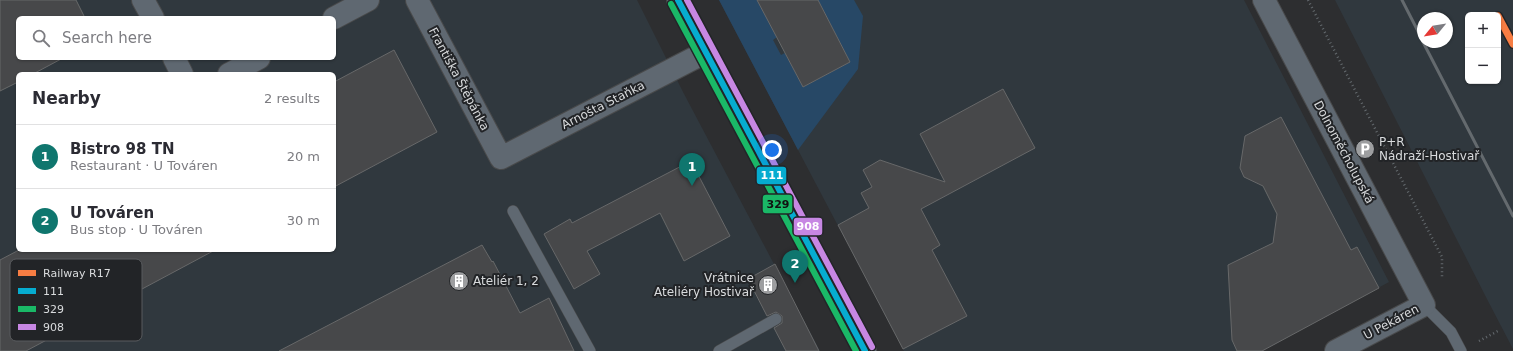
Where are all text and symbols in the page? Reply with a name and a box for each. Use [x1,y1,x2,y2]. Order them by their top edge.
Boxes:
north arrow [1417,12,1453,48]
map controls [1465,12,1501,84]
button: + [1465,12,1501,48]
search box [16,16,336,60]
street label: Františka Štěpánka [426,25,493,133]
icon: search [30,27,52,49]
text: Search here [62,29,152,47]
button: − [1465,48,1501,84]
street label: Arnošta Staňka [559,78,647,132]
text: Nearby [32,88,101,108]
text: 2 results [264,91,320,106]
street label: Dolnoměcholupská [1311,98,1377,206]
place label: P+R Nádraží-Hostivař [1379,135,1480,163]
parking icon: P+R Nádraží-Hostivař [1354,138,1376,160]
text: Bistro 98 TN [70,140,174,158]
your location [762,140,782,160]
text: 1 [40,149,50,164]
text: 20 m [287,149,320,164]
pin: 1 [679,153,705,186]
text: Restaurant · U Továren [70,158,218,173]
line badge: 111 [756,166,787,185]
text: 111 [761,169,783,182]
line badge: 329 [762,194,793,214]
text: 329 [767,198,789,211]
text: U Továren [70,204,154,222]
text: 2 [40,213,50,228]
text: 30 m [287,213,320,228]
line badge: 908 [793,217,823,236]
text: 908 [797,220,819,233]
text: Bus stop · U Továren [70,222,203,237]
pin: 2 [782,250,808,283]
legend [10,259,142,341]
text: Railway R17 [43,267,111,280]
building icon: Ateliér 1, 2 [448,270,470,292]
place label: Vrátnice Ateliéry Hostivař [654,271,755,299]
place label: Ateliér 1, 2 [473,274,539,288]
building icon: Vrátnice Ateliéry Hostivař [757,274,779,296]
text: 111 [43,285,64,298]
street label: U Pekáren [1361,302,1421,342]
text: 329 [43,303,64,316]
text: 908 [43,321,64,334]

